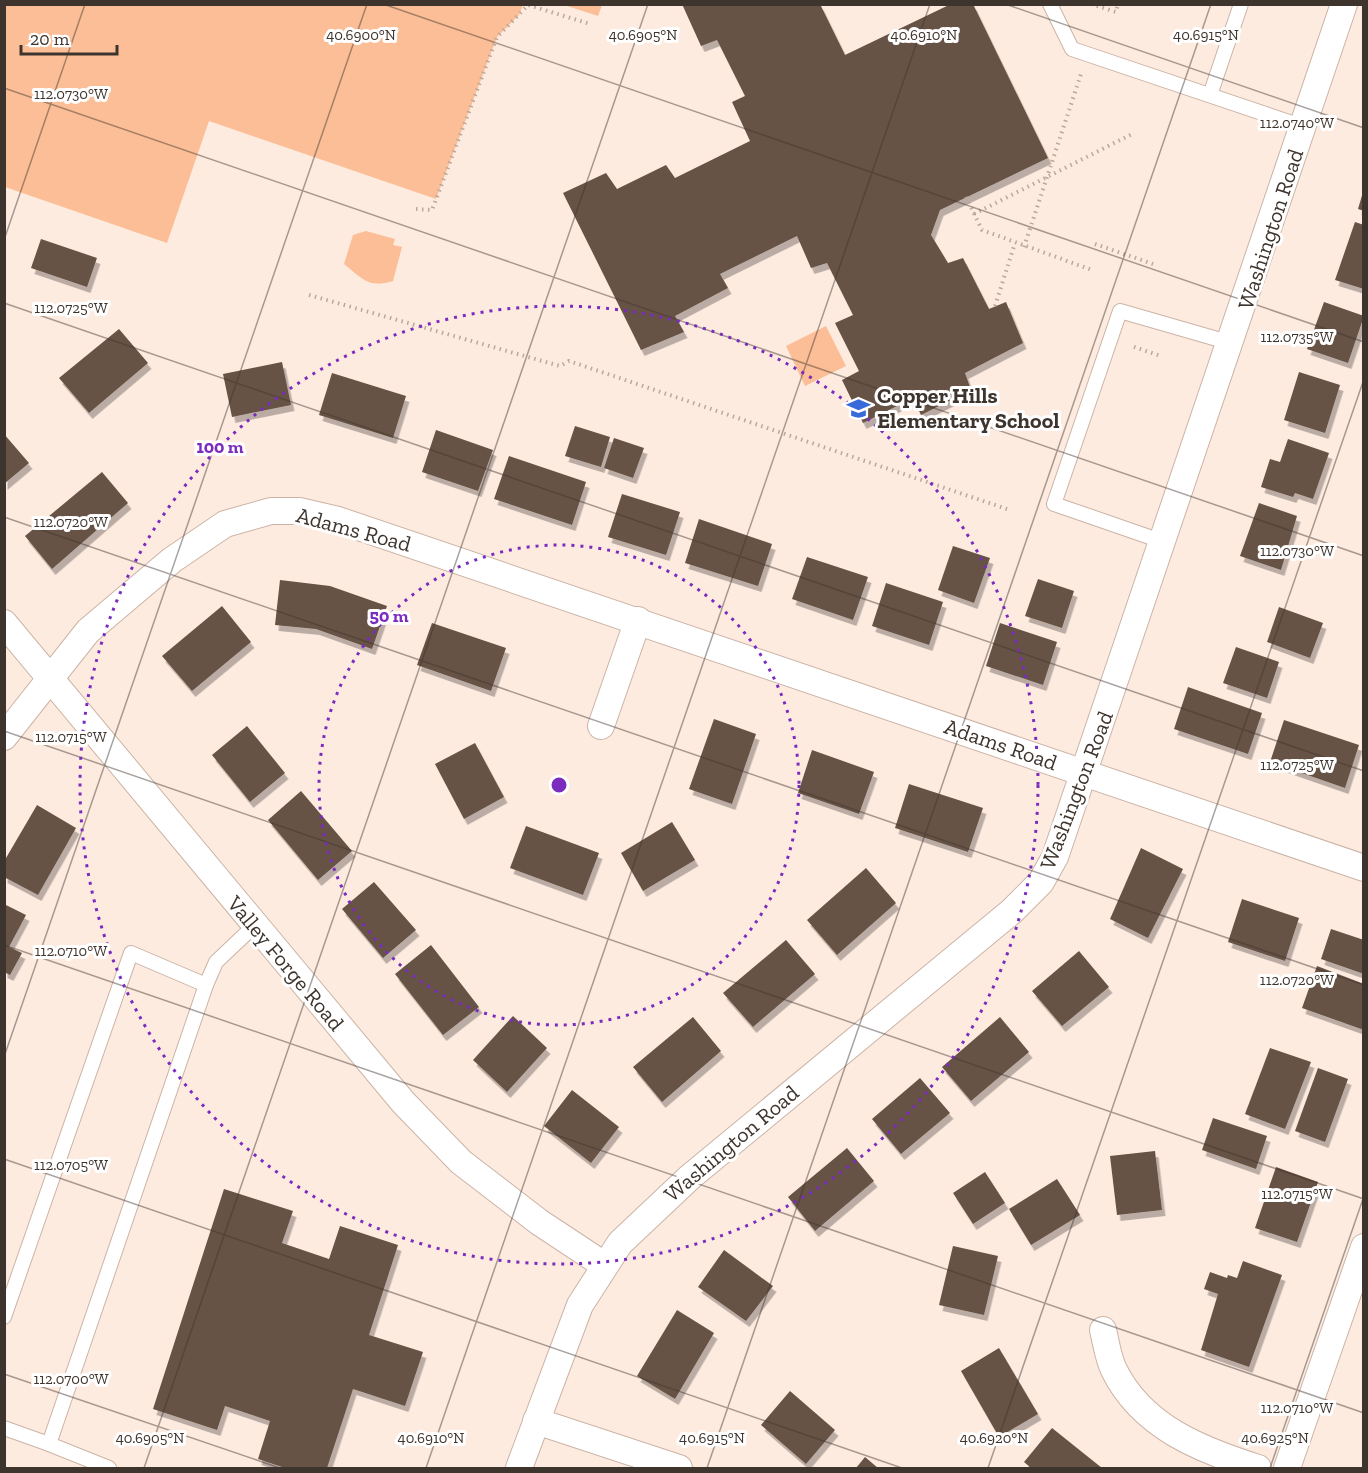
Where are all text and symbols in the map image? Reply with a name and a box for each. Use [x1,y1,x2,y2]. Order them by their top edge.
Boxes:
scale bar [21,18,117,56]
text: 40.6900°N [326,26,396,44]
text: 40.6905°N [609,26,677,44]
text: 40.6910°N [891,26,957,44]
text: 40.6915°N [1173,26,1239,44]
text: 20 m [30,28,70,50]
text: 112.0730°W [34,85,108,103]
text: 112.0740°W [1260,114,1334,132]
street label: Washington Road [1232,145,1309,313]
text: 112.0725°W [34,299,108,317]
text: 112.0735°W [1261,328,1333,346]
place label: Copper Hills Elementary School [877,382,1059,434]
school or university icon: Copper Hills Elementary School [846,395,872,421]
text: 100 m [196,436,244,458]
street label: Adams Road [294,501,414,558]
text: 112.0720°W [34,513,108,531]
text: 112.0730°W [1260,542,1334,560]
text: 50 m [370,605,409,627]
street label: Washington Road [1034,707,1119,873]
street label: Adams Road [941,713,1061,776]
text: 112.0715°W [35,728,107,746]
text: 112.0725°W [1260,756,1334,774]
centre of rings [549,775,569,795]
street label: Valley Forge Road [221,890,350,1036]
text: 112.0710°W [35,942,107,960]
text: 112.0720°W [1260,971,1334,989]
street label: Washington Road [659,1079,804,1208]
text: 112.0705°W [34,1156,108,1174]
text: 112.0715°W [1261,1185,1333,1203]
text: 112.0700°W [33,1370,109,1388]
text: 112.0710°W [1261,1399,1333,1417]
text: 40.6905°N [116,1429,184,1447]
text: 40.6910°N [398,1429,464,1447]
text: 40.6915°N [679,1429,745,1447]
text: 40.6920°N [960,1429,1028,1447]
text: 40.6925°N [1241,1429,1309,1447]

